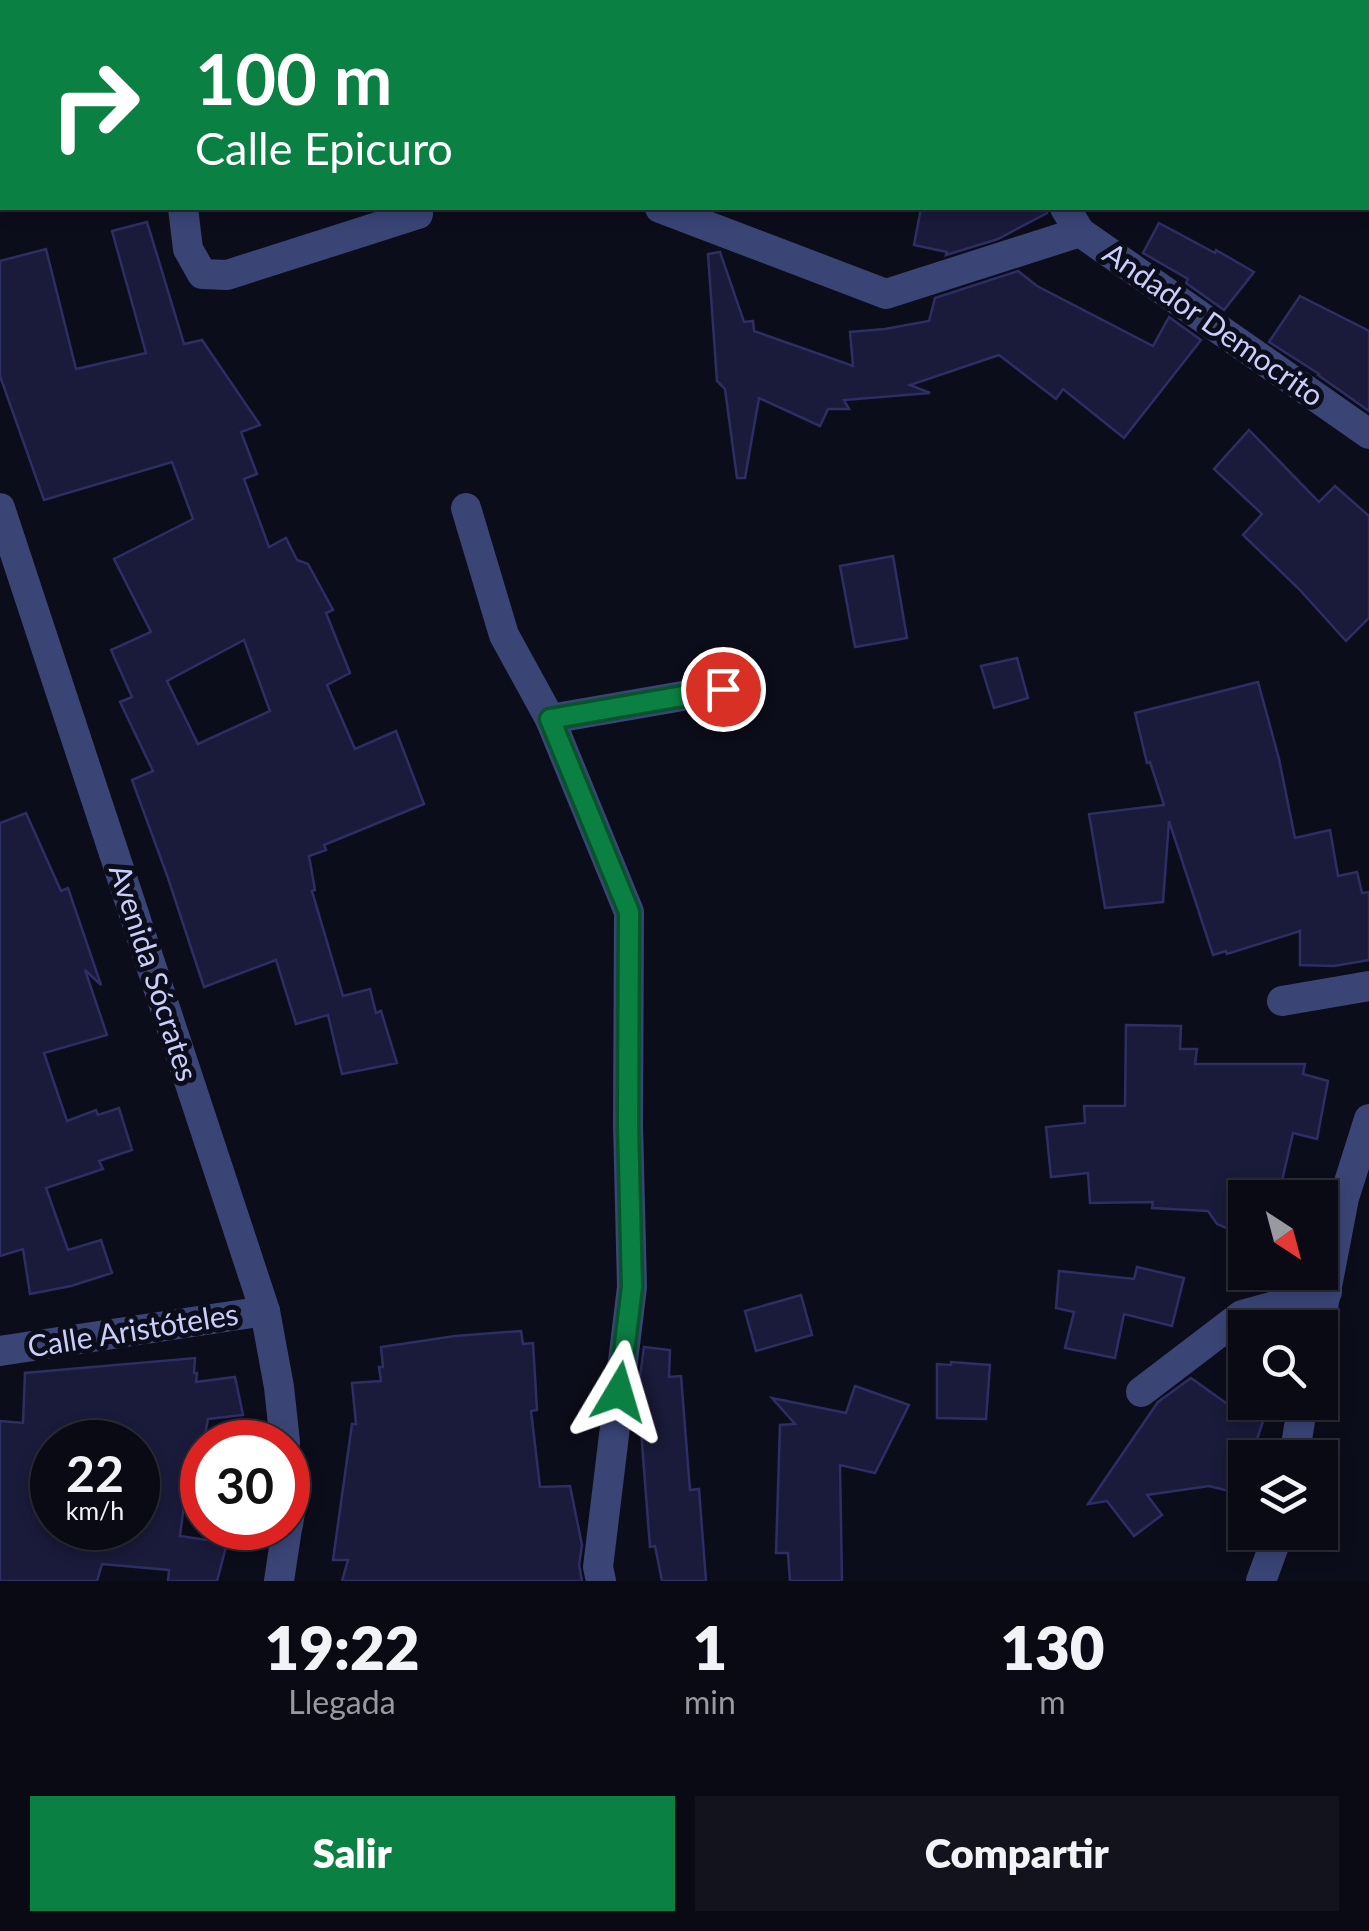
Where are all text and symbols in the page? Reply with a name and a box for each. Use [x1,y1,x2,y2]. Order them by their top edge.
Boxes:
text: 100 m [195,36,392,120]
icon: right [30,40,160,170]
text: Calle Epicuro [195,121,453,175]
street label: Andador Democrito [1097,234,1331,413]
pin [681,647,766,732]
icon: arrive [696,662,751,717]
street label: Avenida Sócrates [103,859,207,1085]
north arrow [1228,1180,1338,1290]
map controls [1228,1180,1338,1550]
street label: Calle Aristóteles [25,1295,241,1363]
button: search [1228,1310,1338,1420]
position arrow [567,1340,671,1444]
speed limit sign: 30 [180,1420,310,1550]
button: layers [1228,1440,1338,1550]
text: 22 [66,1443,124,1503]
text: km/h [66,1495,124,1525]
text: 19:22 [264,1611,420,1683]
text: 1 [692,1611,727,1683]
text: 130 [1000,1611,1105,1683]
text: Llegada [288,1682,396,1721]
text: min [684,1682,736,1721]
text: m [1039,1682,1066,1721]
button: Salir [30,1796,675,1911]
button: Compartir [695,1796,1339,1911]

